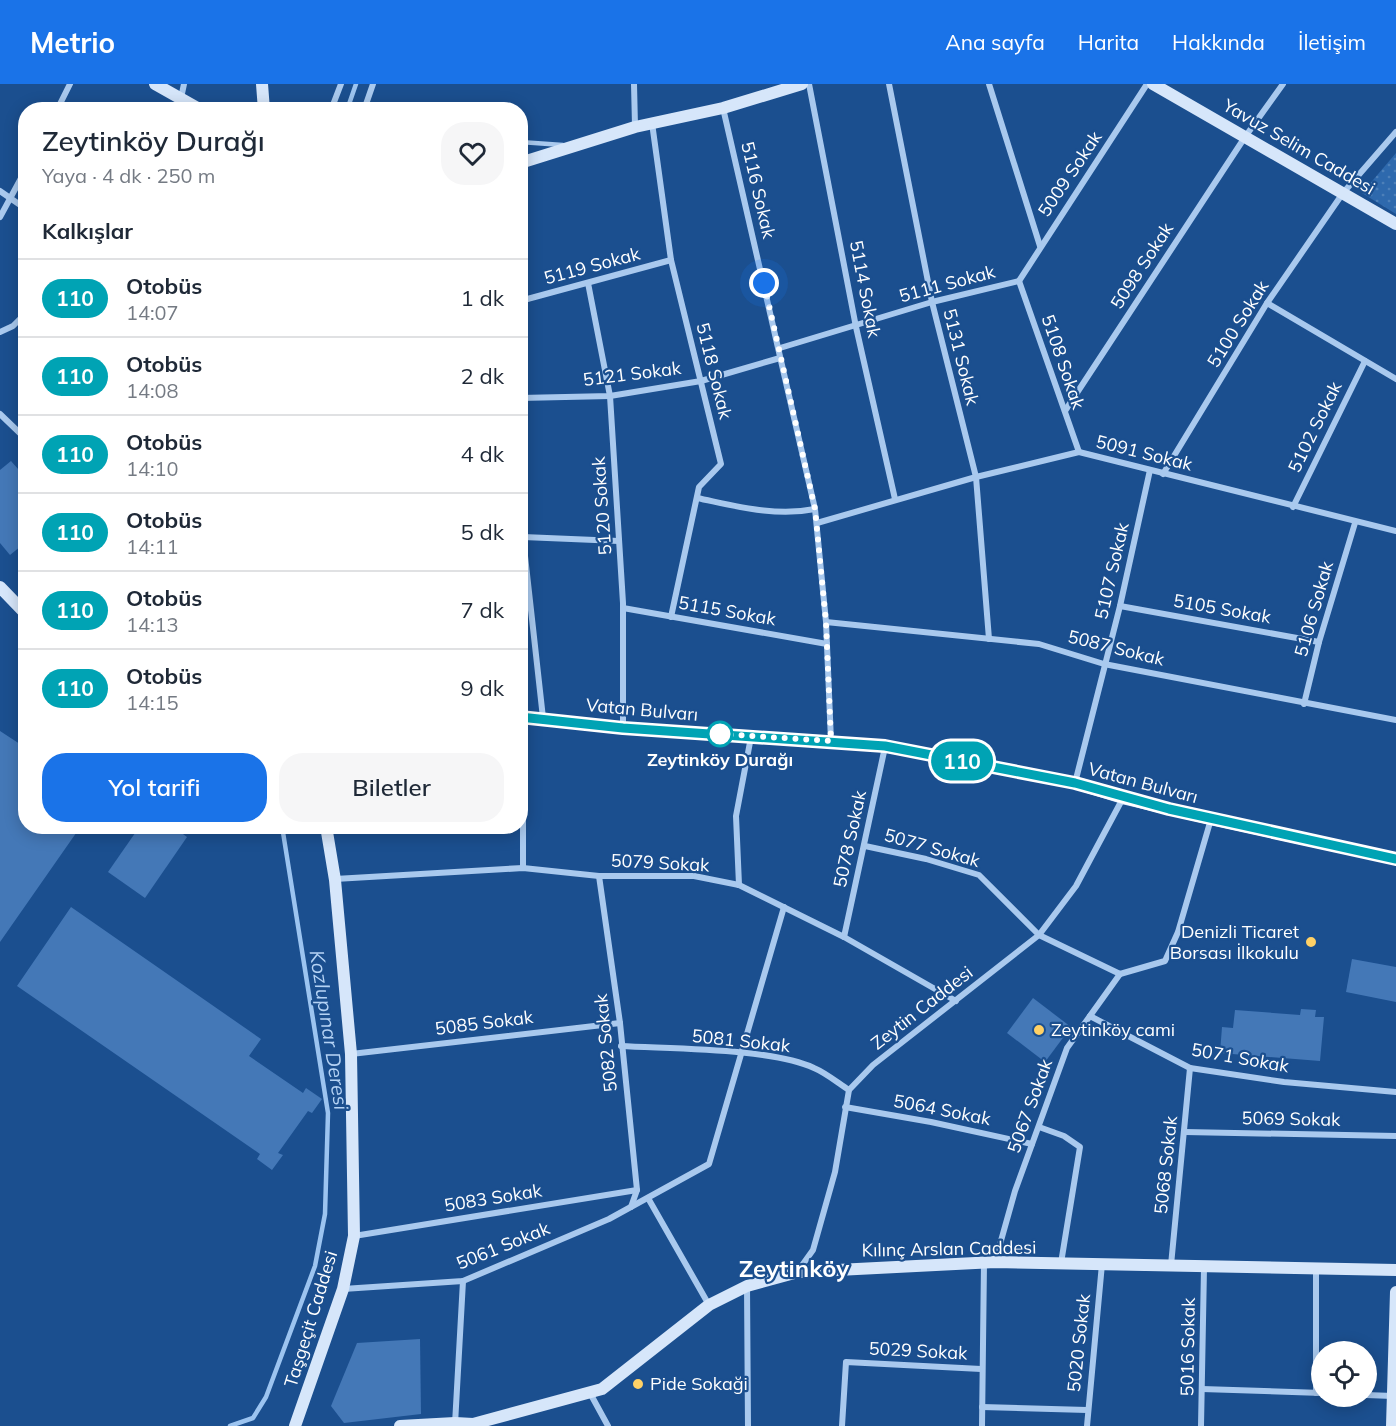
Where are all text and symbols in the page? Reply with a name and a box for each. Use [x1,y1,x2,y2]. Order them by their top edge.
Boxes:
text: Metrio [30,25,115,60]
text: Ana sayfa [945,29,1045,55]
text: Harita [1078,29,1139,55]
text: Hakkında [1172,29,1265,55]
text: İletişim [1298,29,1366,55]
street label: Yavuz Selim Caddesi [1218,93,1379,199]
button: heart [441,122,504,185]
text: Zeytinköy Durağı [42,123,265,158]
street label: 5009 Sokak [1032,126,1107,221]
street label: 5116 Sokak [736,139,781,241]
text: Yaya · 4 dk · 250 m [42,163,215,188]
text: Kalkışlar [42,217,133,245]
street label: 5098 Sokak [1105,217,1178,313]
street label: 5114 Sokak [845,238,886,340]
street label: 5119 Sokak [541,241,643,289]
street label: 5111 Sokak [896,259,998,307]
your location [749,268,779,298]
text: Otobüs [126,272,202,300]
street label: 5100 Sokak [1202,275,1274,372]
text: 1 dk [461,284,504,312]
text: 110 [56,285,94,311]
text: 14:07 [126,300,179,325]
street label: 5131 Sokak [938,306,985,408]
street label: 5108 Sokak [1037,311,1091,413]
street label: 5118 Sokak [691,320,738,422]
text: Otobüs [126,350,202,378]
street label: 5121 Sokak [582,356,683,391]
text: 2 dk [461,362,504,390]
text: 110 [56,363,94,389]
street label: 5102 Sokak [1283,377,1347,476]
text: 14:08 [126,378,179,403]
text: Otobüs [126,428,202,456]
street label: 5091 Sokak [1093,429,1195,476]
text: 4 dk [461,440,504,468]
text: 110 [56,441,94,467]
street label: 5120 Sokak [587,455,616,556]
text: 14:10 [126,456,179,481]
text: Otobüs [126,506,202,534]
text: 5 dk [461,518,504,546]
text: 110 [56,519,94,545]
street label: 5107 Sokak [1089,520,1134,622]
text: 14:11 [126,534,179,559]
street label: 5106 Sokak [1289,558,1338,659]
text: Otobüs [126,584,202,612]
street label: 5105 Sokak [1172,589,1273,629]
street label: 5115 Sokak [677,591,778,631]
text: 7 dk [461,596,504,624]
text: 110 [56,597,94,623]
text: 14:13 [126,612,179,637]
street label: 5087 Sokak [1065,624,1167,671]
text: Otobüs [126,662,202,690]
text: 9 dk [461,674,504,702]
text: 110 [56,675,94,701]
text: 14:15 [126,690,179,715]
street label: Vatan Bulvarı [585,693,699,726]
marker: Zeytinköy Durağı [707,721,733,747]
line badge: 110 [928,742,996,780]
place label: Zeytinköy Durağı [647,748,793,771]
text: 110 [943,748,981,774]
button: Yol tarifi [42,753,267,822]
button: Biletler [279,753,504,822]
street label: Vatan Bulvarı [1086,757,1200,808]
street label: 5078 Sokak [828,788,871,890]
street label: 5077 Sokak [882,823,983,872]
street label: 5079 Sokak [610,848,711,877]
place label: Denizli Ticaret Borsası İlkokulu [1170,920,1299,964]
marker: Denizli Ticaret Borsası İlkokulu [1304,935,1318,949]
water label: Kozlupınar Deresi [304,948,355,1112]
street label: Zeytin Caddesi [866,961,977,1055]
street label: 5082 Sokak [589,992,622,1093]
street label: 5085 Sokak [434,1005,535,1040]
place label: Zeytinköy cami [1051,1018,1175,1041]
marker: Zeytinköy cami [1032,1023,1046,1037]
street label: 5081 Sokak [691,1024,792,1057]
street label: 5071 Sokak [1190,1038,1291,1078]
street label: 5067 Sokak [1002,1055,1057,1156]
street label: 5064 Sokak [891,1089,993,1130]
street label: 5069 Sokak [1241,1106,1341,1131]
street label: 5068 Sokak [1149,1114,1182,1215]
street label: 5083 Sokak [442,1178,544,1217]
street label: 5061 Sokak [453,1216,554,1275]
street label: Kılınç Arslan Caddesi [861,1235,1037,1262]
street label: Taşgeçit Caddesi [279,1248,342,1390]
district label: Zeytinköy [739,1253,850,1283]
street label: 5020 Sokak [1062,1292,1095,1393]
street label: 5016 Sokak [1175,1297,1200,1397]
street label: 5029 Sokak [868,1336,969,1365]
map controls [1311,1341,1377,1407]
button: locate [1311,1341,1377,1407]
place label: Pide Sokaği [650,1372,748,1395]
marker: Pide Sokaği [631,1377,645,1391]

